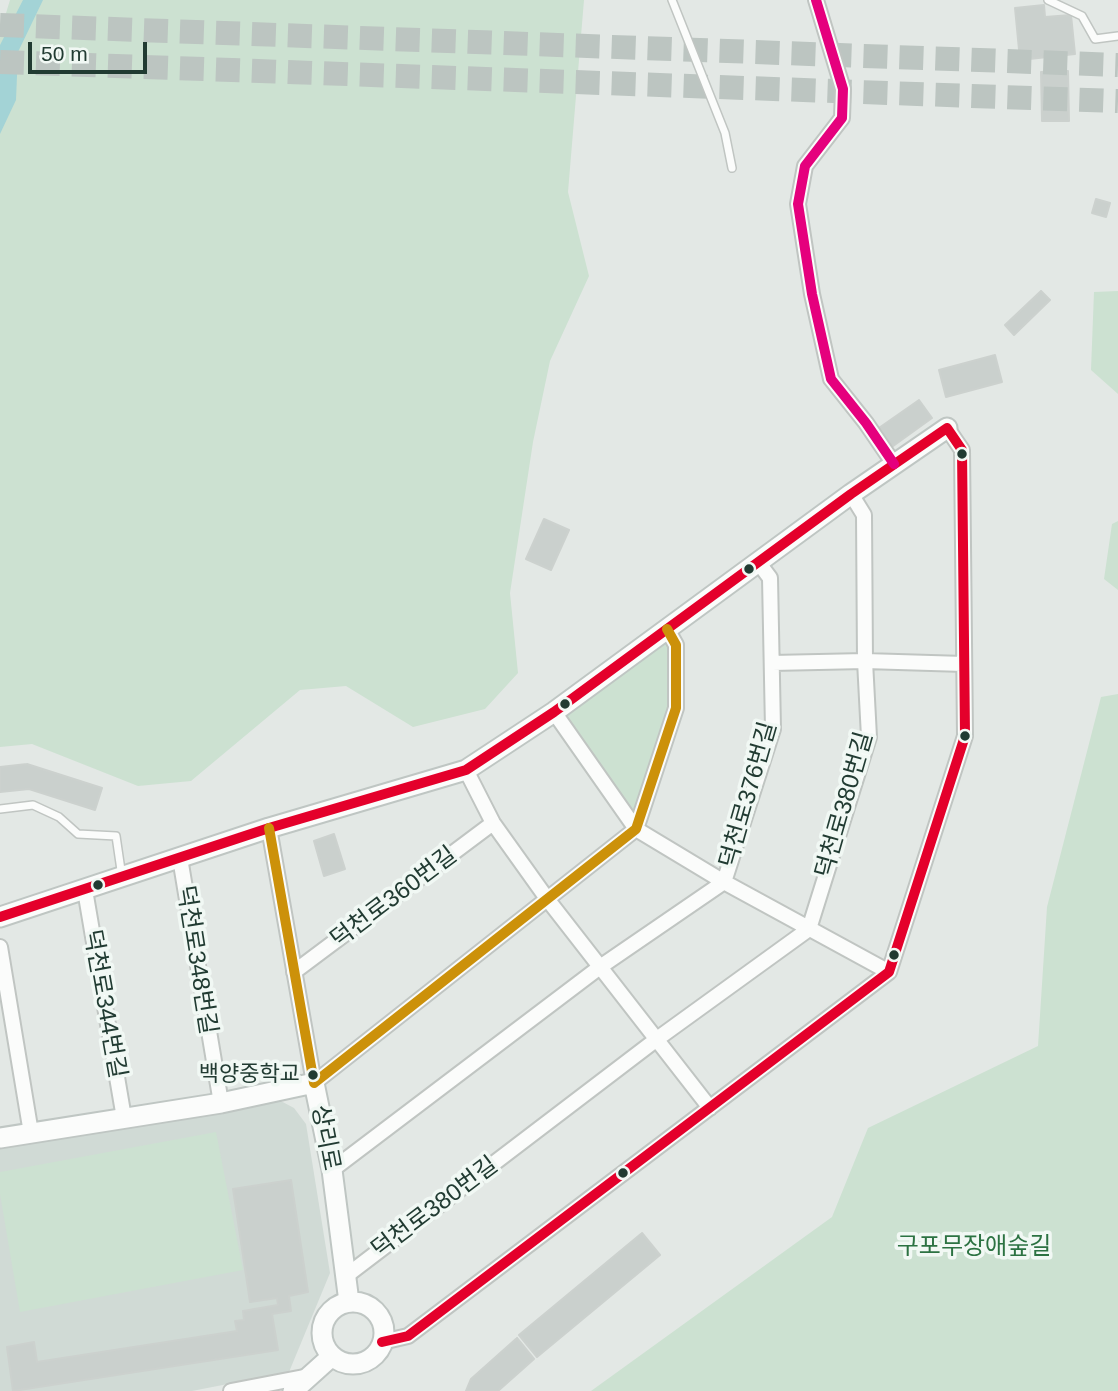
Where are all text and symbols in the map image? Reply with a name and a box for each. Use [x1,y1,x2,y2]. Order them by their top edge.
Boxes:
scale bar [32,28,150,72]
text: 50 m [41,42,88,65]
unlabelled marker [955,447,969,461]
unlabelled marker [742,562,756,576]
unlabelled marker [558,697,572,711]
street label: 덕천로376번길 [714,719,784,871]
street label: 덕천로380번길 [810,729,880,881]
unlabelled marker [958,729,972,743]
street label: 덕천로360번길 [325,841,463,955]
unlabelled marker [91,878,105,892]
street label: 덕천로348번길 [170,883,222,1037]
street label: 덕천로344번길 [77,927,131,1081]
unlabelled marker [887,948,901,962]
place label: 백양중학교 [199,1062,300,1088]
marker: 백양중학교 [306,1068,320,1082]
street label: 상리로 [305,1103,345,1173]
street label: 덕천로380번길 [366,1151,504,1265]
unlabelled marker [616,1166,630,1180]
park label: 구포무장애숲길 [897,1233,1051,1261]

